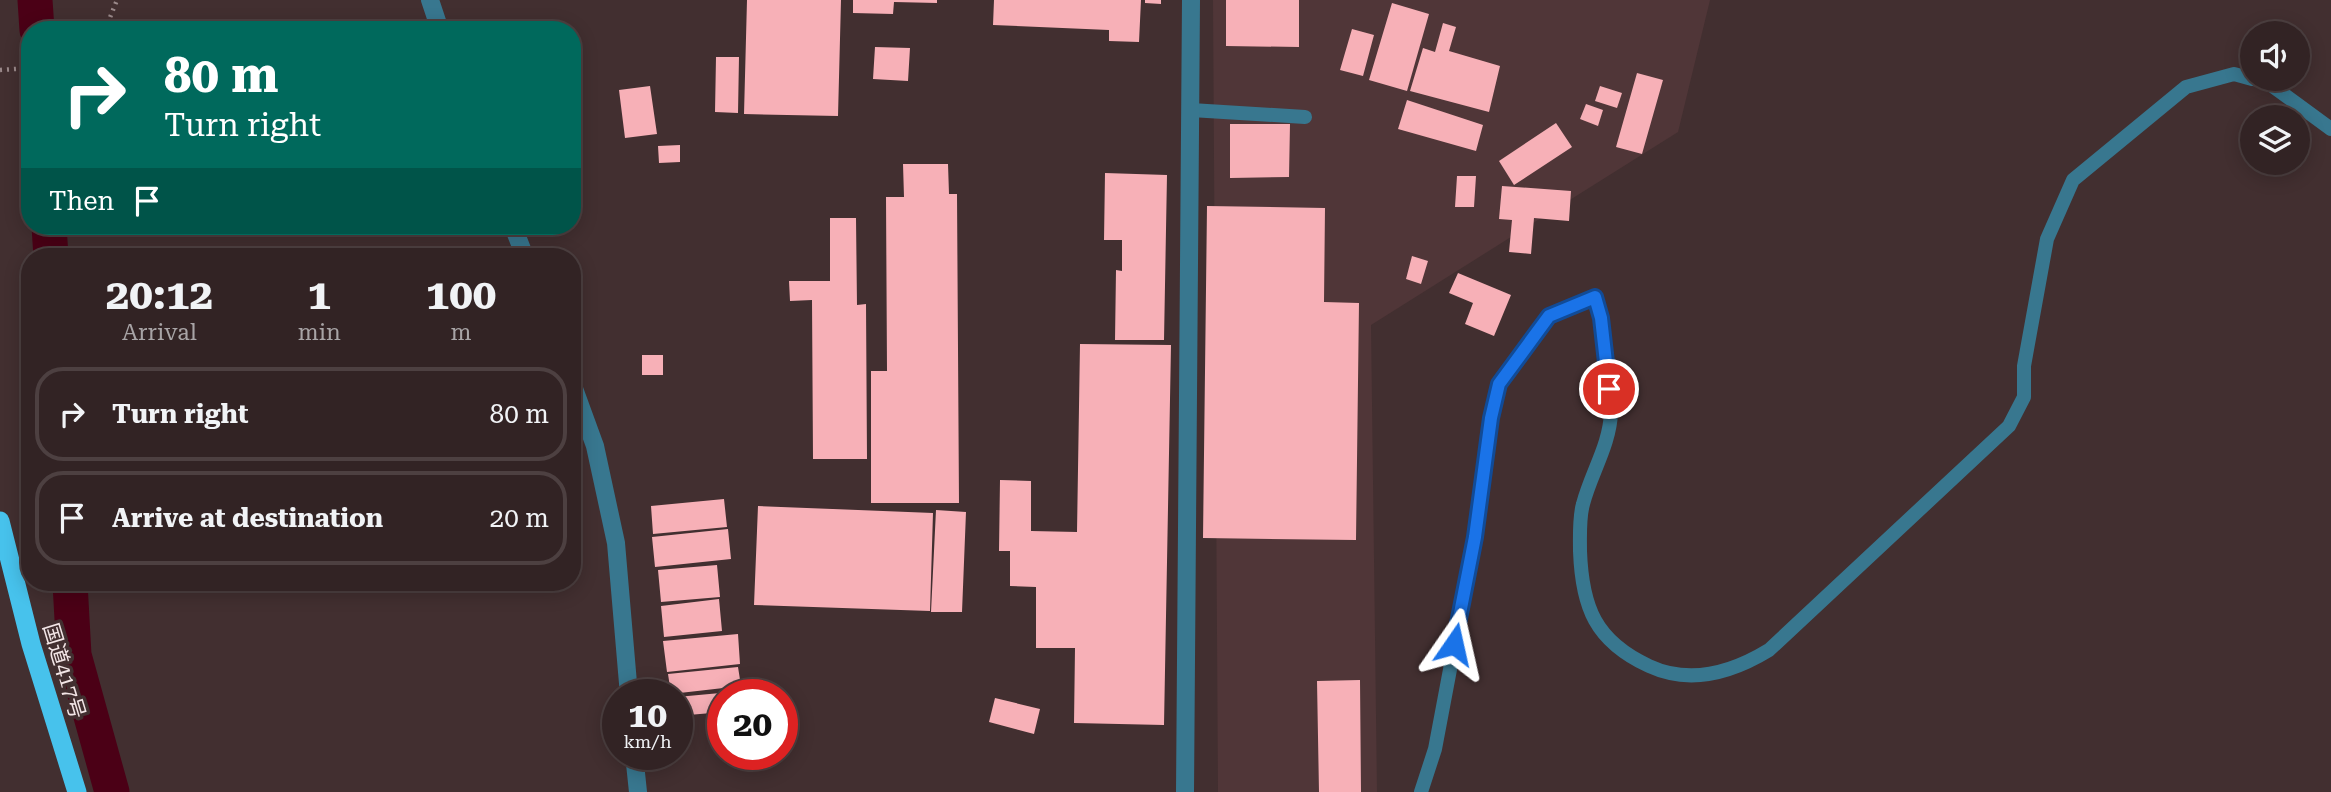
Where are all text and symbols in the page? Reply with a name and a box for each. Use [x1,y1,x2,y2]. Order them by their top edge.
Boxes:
map controls [2240,21,2310,175]
button: sound [2240,21,2310,91]
text: 80 m [164,47,279,104]
icon: right [49,49,140,140]
button: layers [2240,105,2310,175]
text: Turn right [164,106,321,144]
icon: arrive [128,182,166,220]
text: Then [49,186,114,216]
text: 20:12 [106,270,213,319]
text: 1 [308,270,331,319]
text: 100 [426,270,496,319]
text: Arrival [122,319,197,346]
text: min [298,319,341,346]
text: m [450,319,471,346]
pin [1579,359,1639,419]
icon: arrive [1590,370,1628,408]
icon: right [53,395,91,433]
text: Turn right [112,399,248,429]
text: 80 m [490,399,549,429]
icon: arrive [53,499,91,537]
text: Arrive at destination [112,503,383,533]
text: 20 m [490,503,549,533]
position arrow [1417,607,1491,681]
street label: 国道417号 [38,620,90,722]
speed limit sign: 20 [707,679,798,770]
text: 10 [628,695,667,736]
text: km/h [623,731,672,752]

